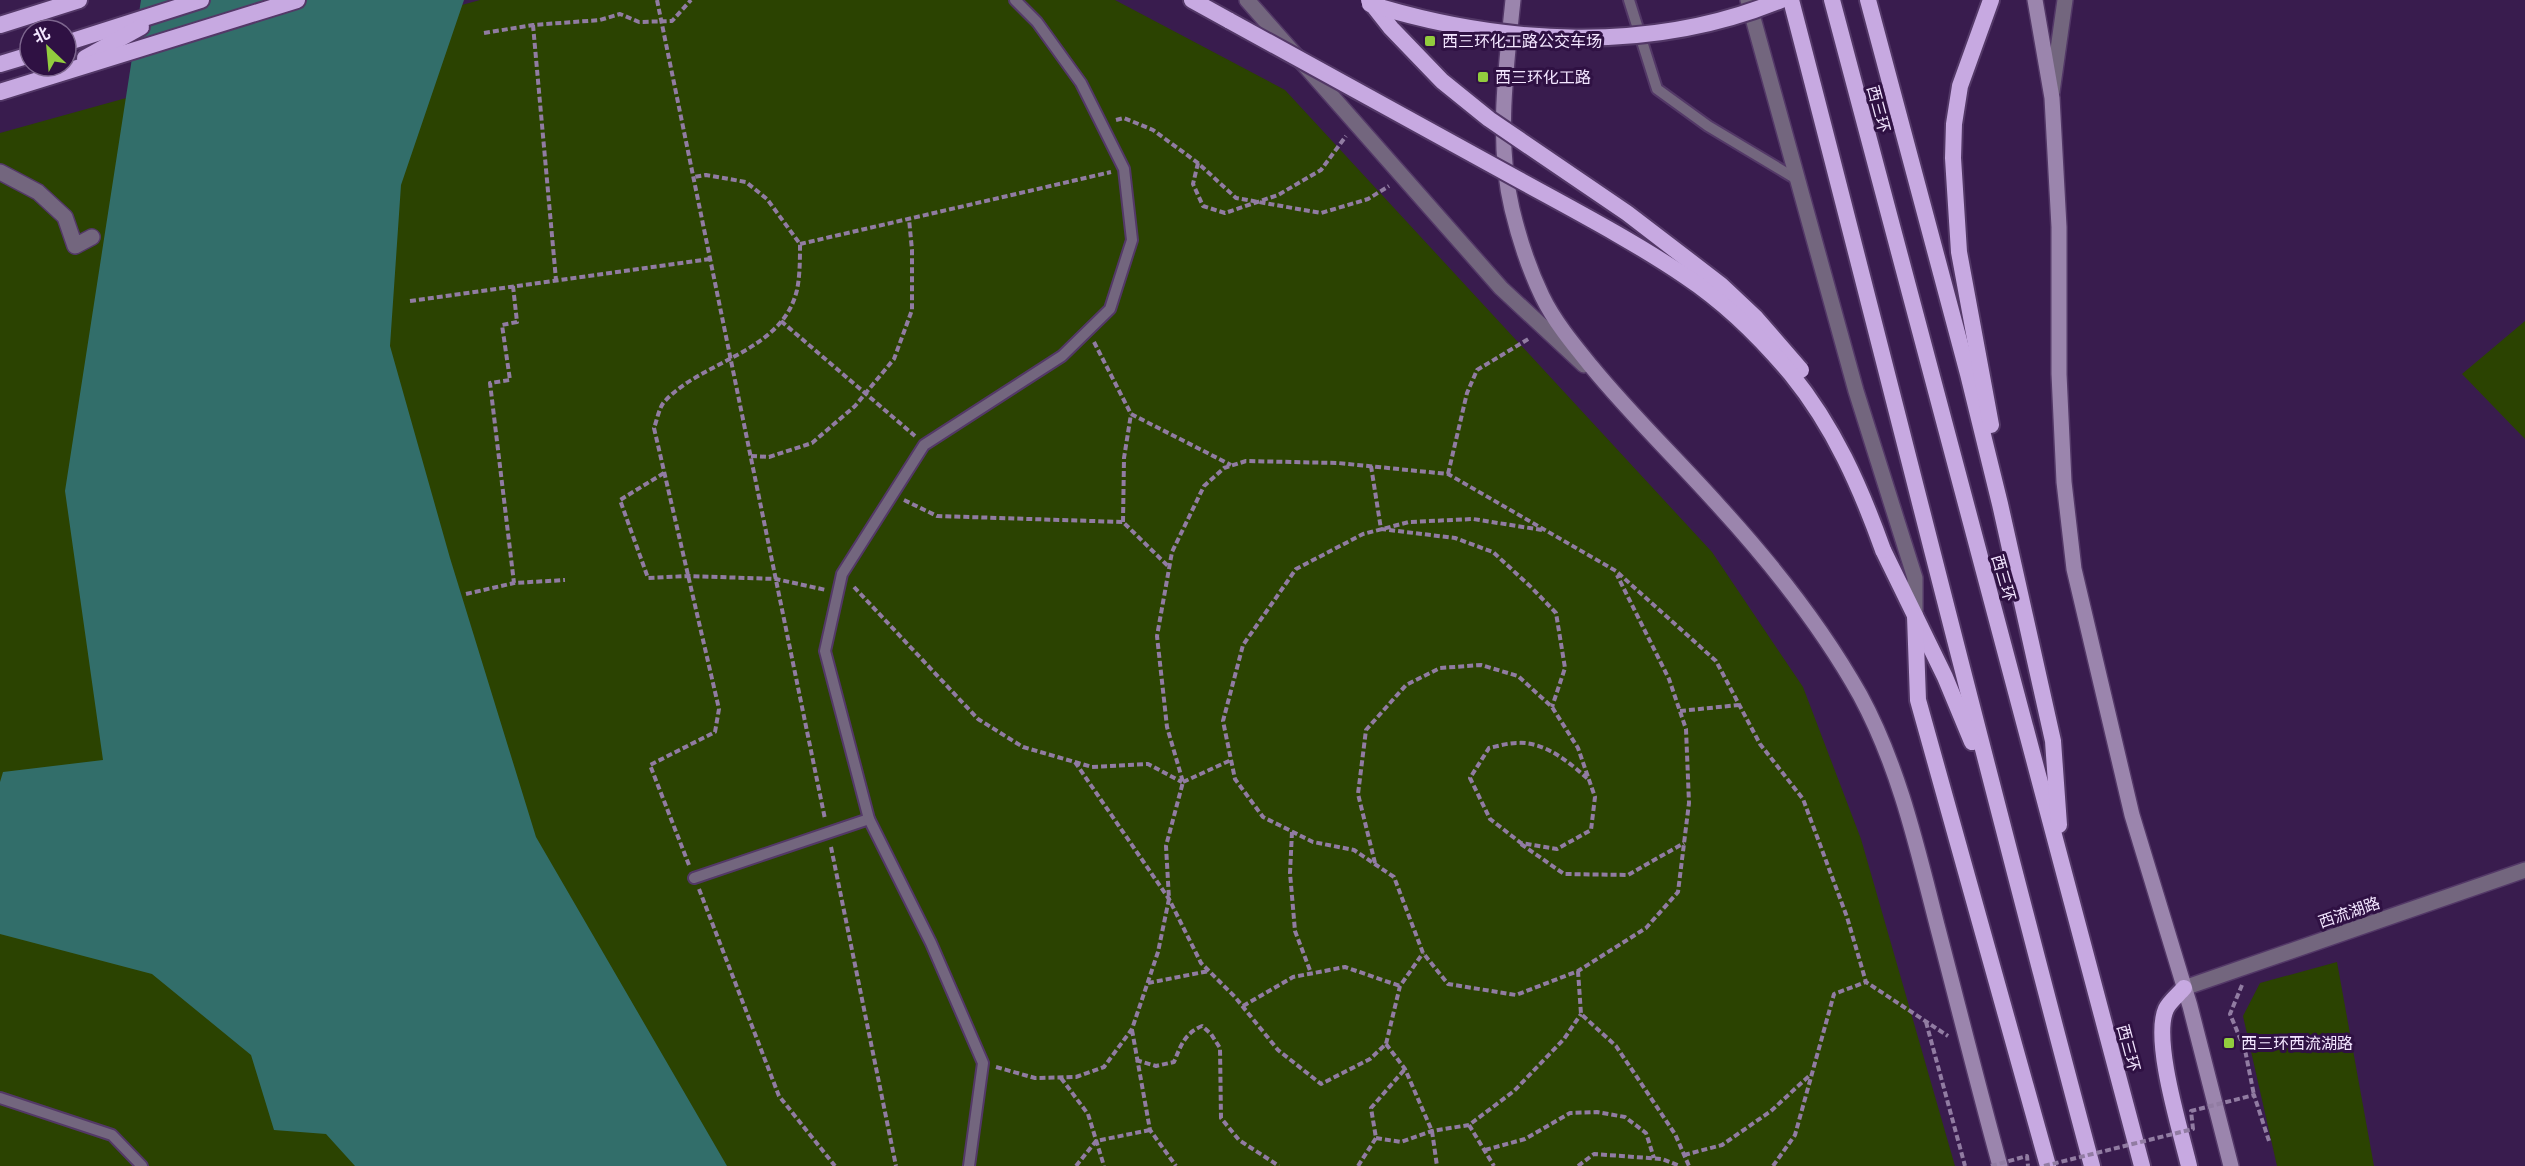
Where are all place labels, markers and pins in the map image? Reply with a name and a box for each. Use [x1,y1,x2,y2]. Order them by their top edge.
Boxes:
place label: 西三环化工路公交车场 [1442,31,1602,51]
marker: 西三环化工路公交车场 [1423,34,1437,48]
place label: 西三环化工路 [1495,67,1591,87]
marker: 西三环化工路 [1476,70,1490,84]
place label: 西三环西流湖路 [2241,1033,2353,1053]
marker: 西三环西流湖路 [2222,1036,2236,1050]

